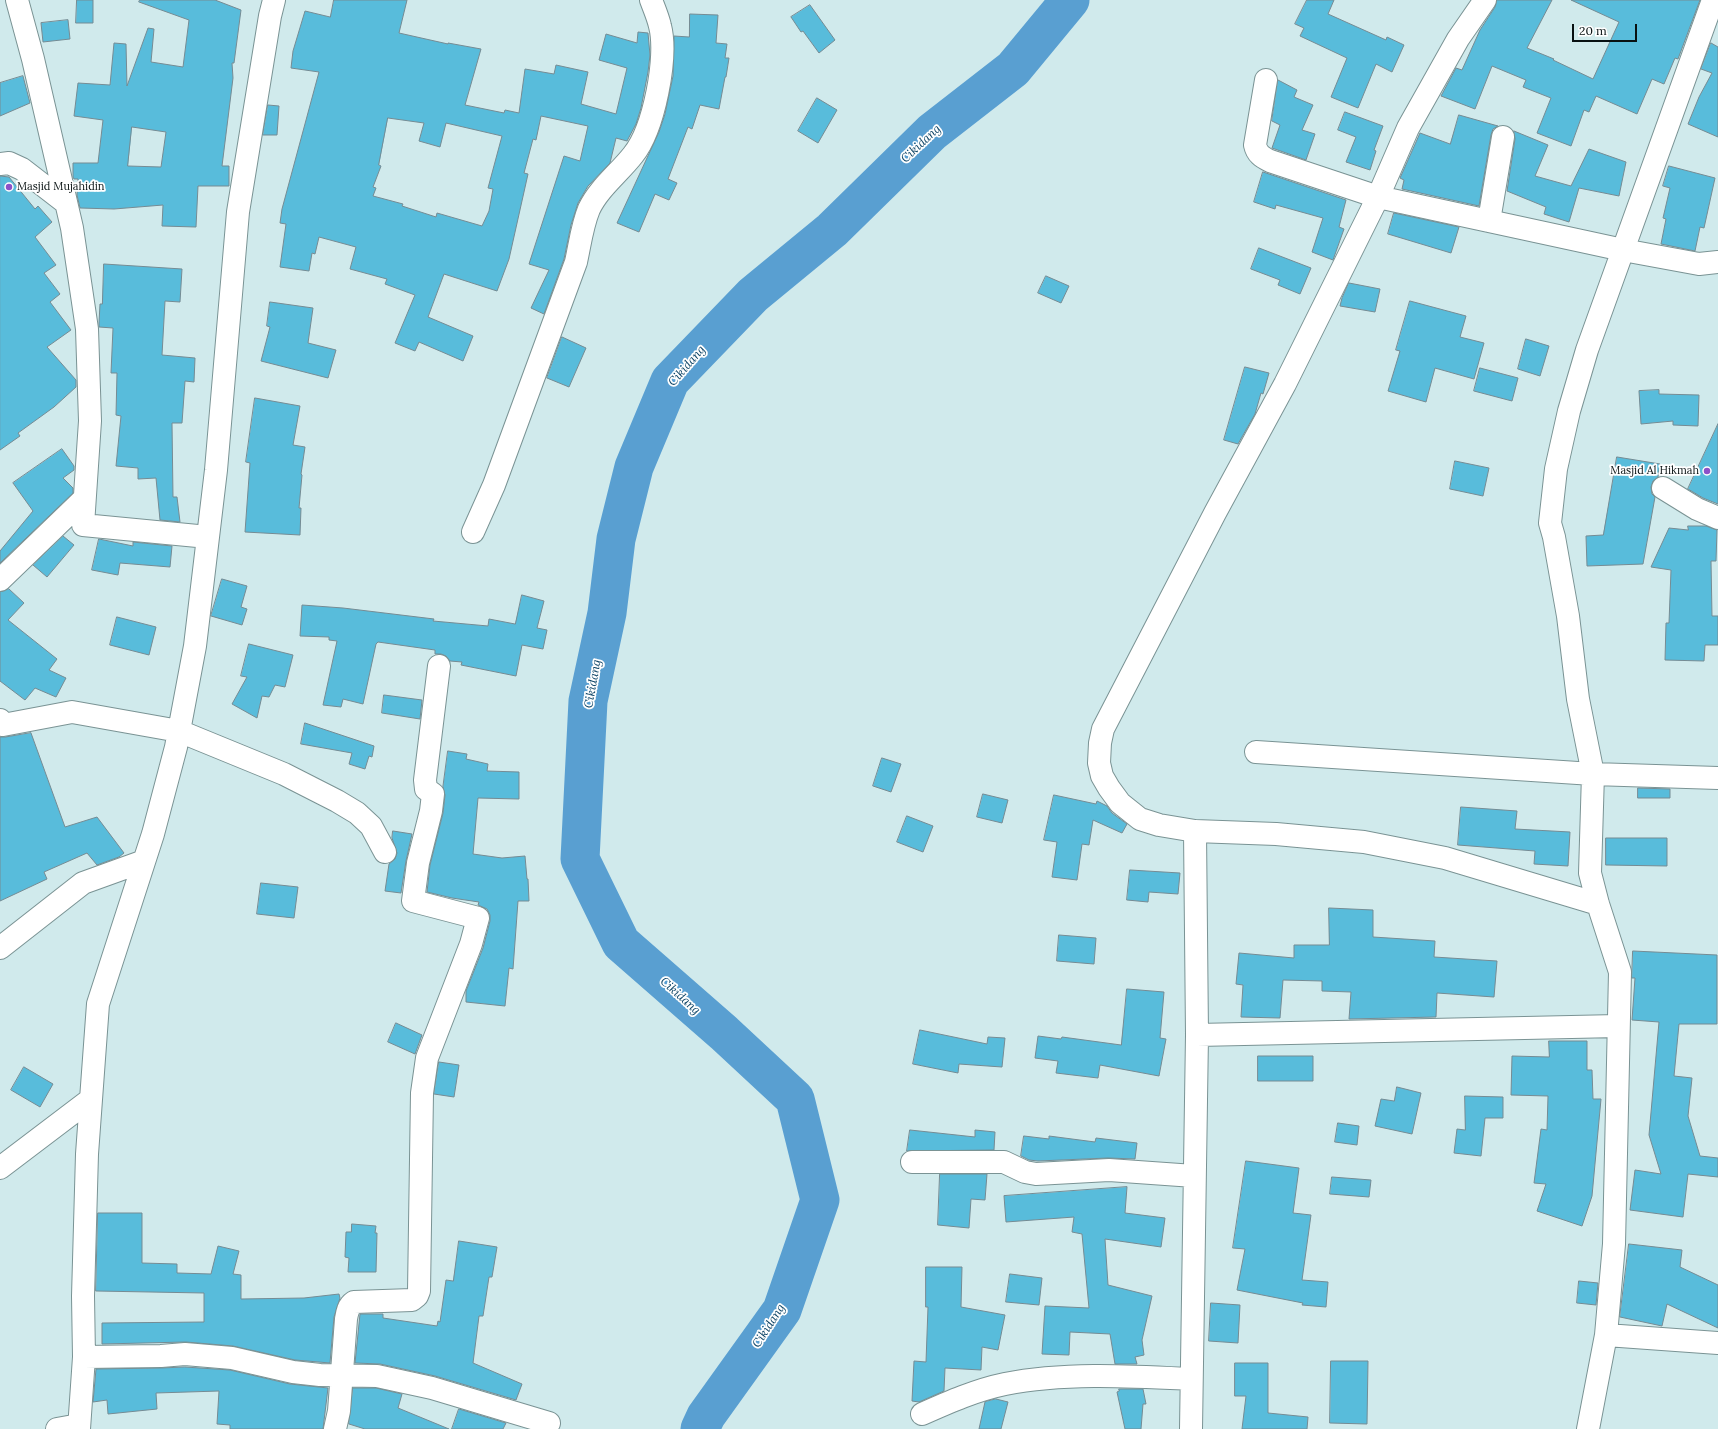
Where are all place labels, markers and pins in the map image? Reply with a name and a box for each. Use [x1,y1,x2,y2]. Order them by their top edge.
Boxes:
place label: Masjid Mujahidin [17,180,105,194]
marker: Masjid Mujahidin [4,182,14,192]
place label: Masjid Al Hikmah [1610,464,1699,478]
marker: Masjid Al Hikmah [1702,466,1712,476]

